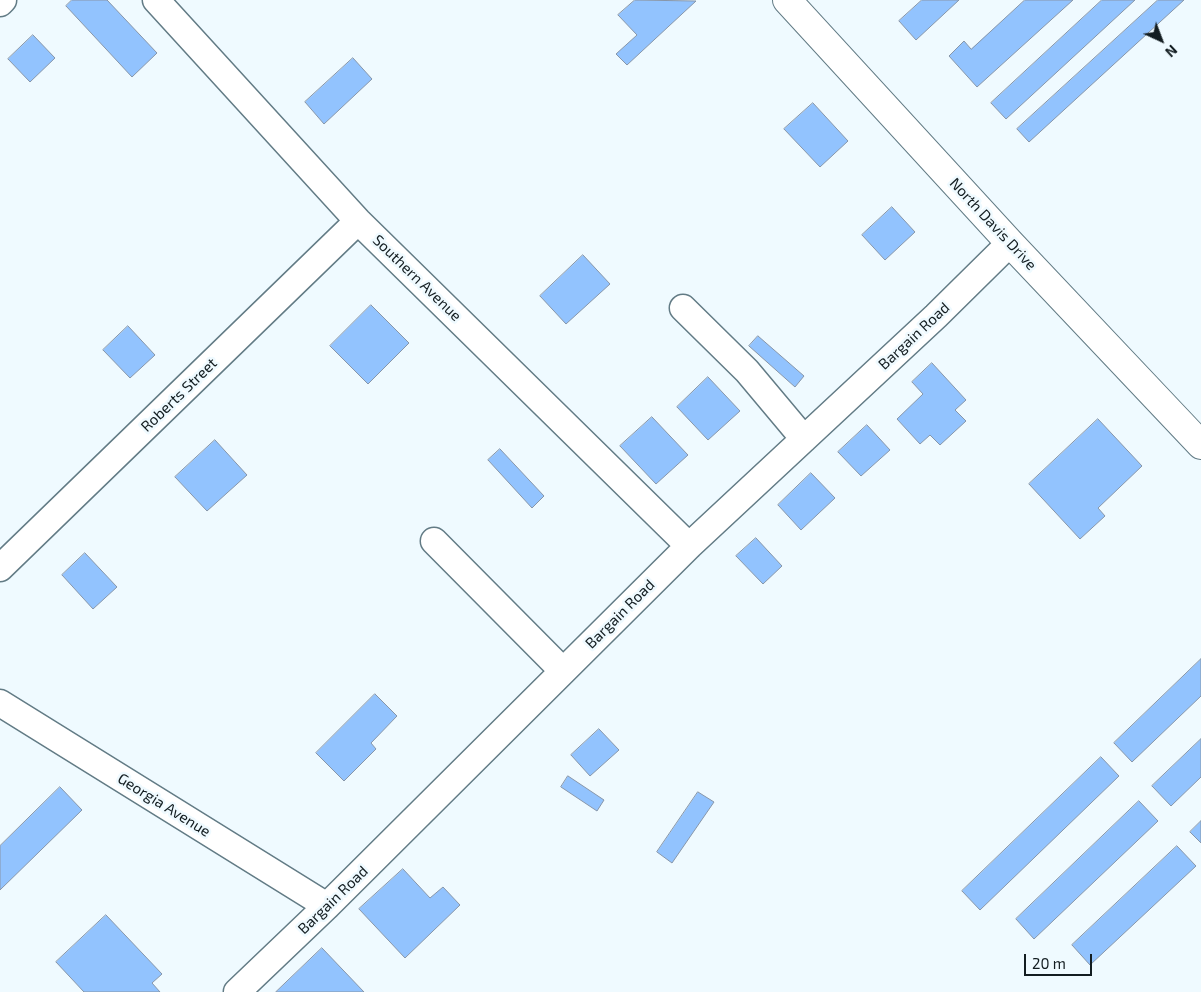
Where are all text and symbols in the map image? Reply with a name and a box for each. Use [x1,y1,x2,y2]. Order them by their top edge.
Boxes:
north arrow [1136,15,1186,65]
text: N [1162,42,1181,61]
street label: North Davis Drive [946,174,1040,274]
street label: Southern Avenue [369,231,465,325]
street label: Bargain Road [875,299,953,373]
street label: Roberts Street [137,354,221,436]
street label: Bargain Road [582,576,658,652]
street label: Georgia Avenue [114,769,214,841]
street label: Bargain Road [294,862,372,938]
scale bar [1026,944,1094,976]
text: 20 m [1032,954,1066,972]

